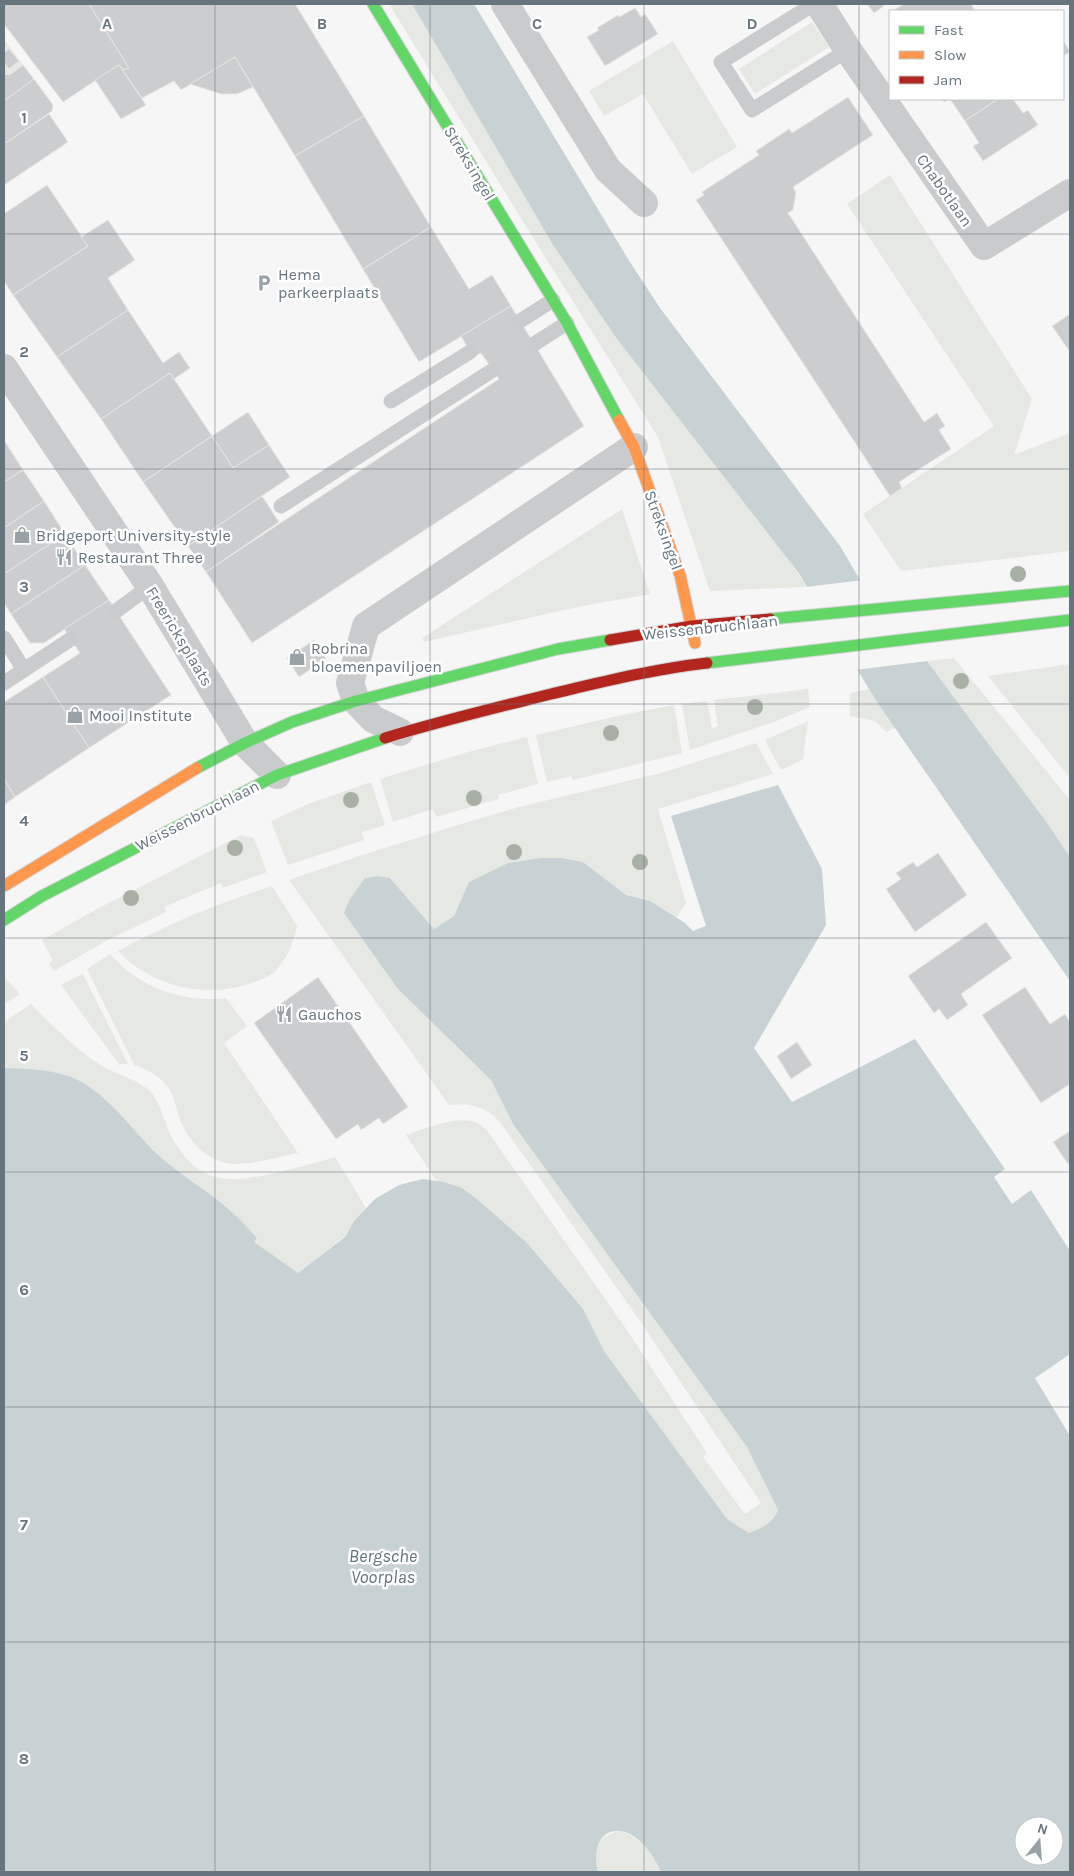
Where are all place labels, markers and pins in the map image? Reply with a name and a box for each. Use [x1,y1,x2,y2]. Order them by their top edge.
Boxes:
place label: Hema parkeerplaats [278,265,379,302]
parking icon: Hema parkeerplaats [254,273,274,293]
shop icon: Bridgeport University-style [12,525,32,545]
place label: Bridgeport University-style [36,526,231,545]
restaurant icon: Restaurant Three [54,547,74,567]
place label: Restaurant Three [78,548,203,567]
place label: Robrina bloemenpaviljoen [311,639,442,676]
shop icon: Robrina bloemenpaviljoen [287,647,307,667]
shop icon: Mooi Institute [65,705,85,725]
place label: Mooi Institute [89,706,192,725]
restaurant icon: Gauchos [274,1004,294,1024]
place label: Gauchos [298,1005,362,1024]

